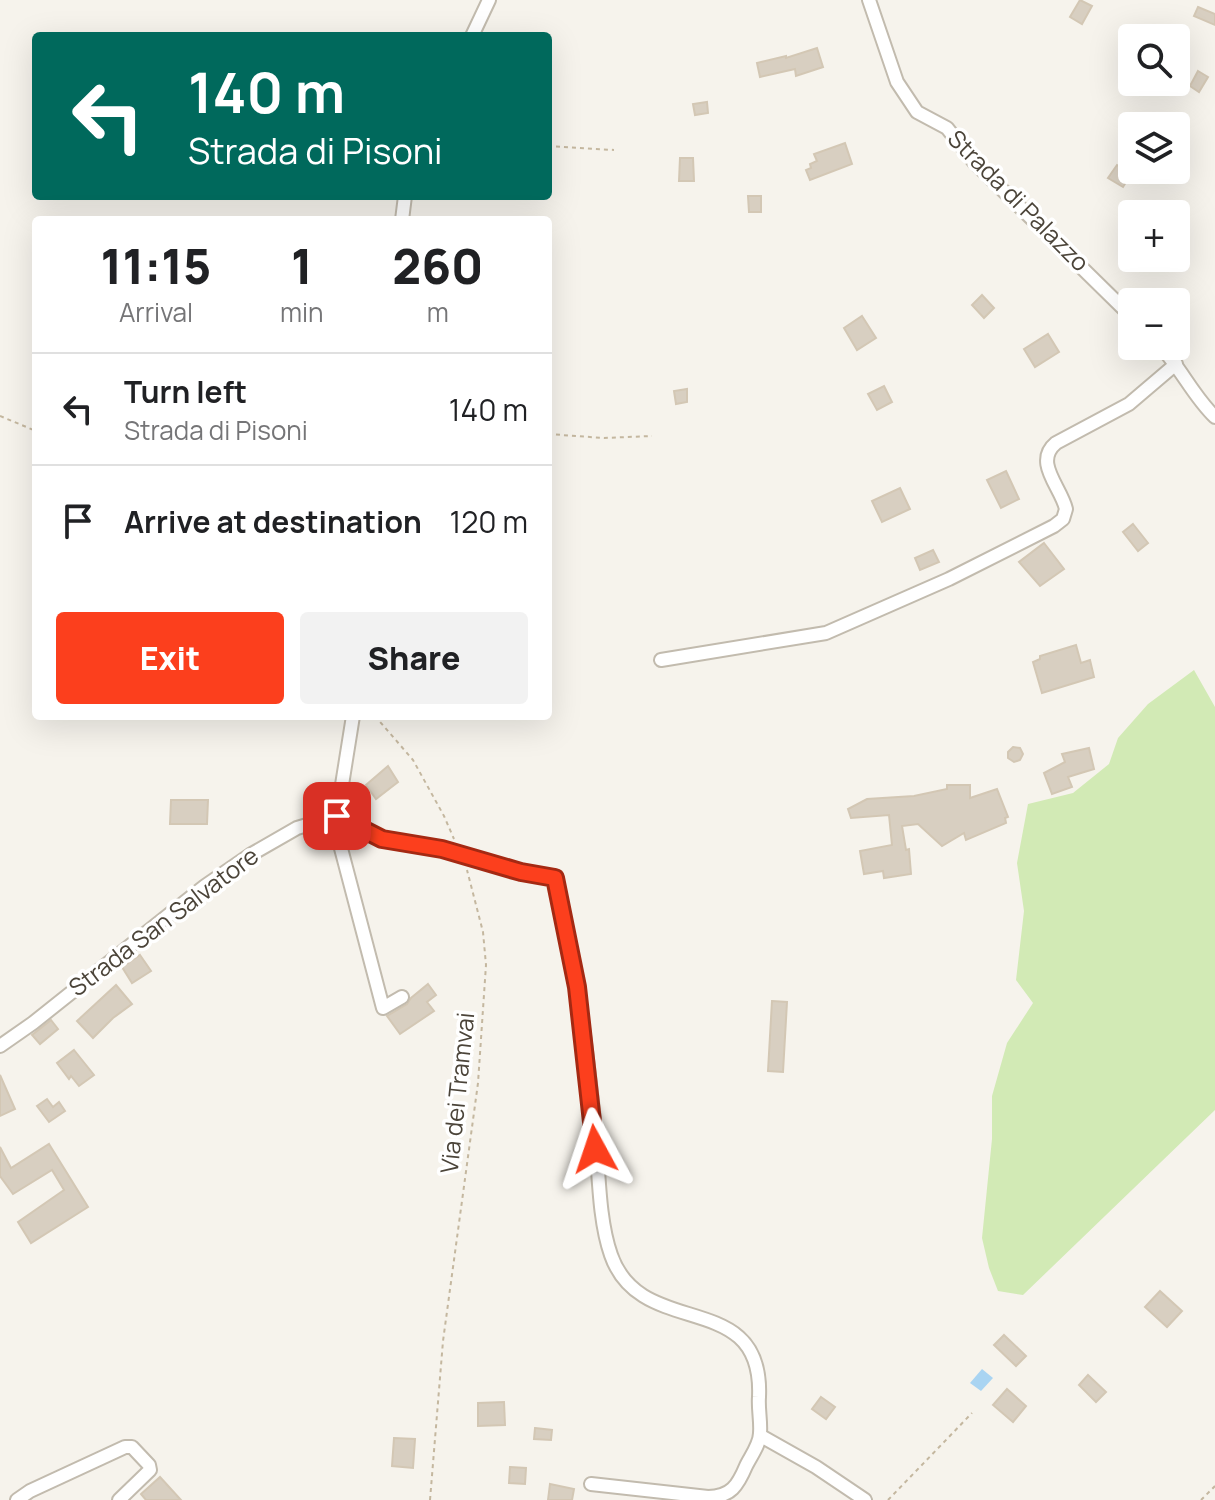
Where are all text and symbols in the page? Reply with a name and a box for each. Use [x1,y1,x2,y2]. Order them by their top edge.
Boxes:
map controls [1118,24,1190,360]
button: search [1118,24,1190,96]
text: 140 m [188,53,345,130]
icon: left [56,64,160,168]
button: layers [1118,112,1190,184]
street label: Strada di Palazzo [941,122,1097,278]
text: Strada di Pisoni [188,126,442,175]
button: + [1118,200,1190,272]
text: 11:15 [101,233,211,298]
text: 1 [291,233,313,298]
text: 260 [392,233,483,298]
button: − [1118,288,1190,360]
text: Arrival [119,294,193,330]
text: min [280,294,324,330]
text: m [427,294,449,330]
text: Turn left [124,371,247,412]
icon: left [56,387,100,431]
text: 140 m [449,389,528,430]
text: Strada di Pisoni [124,412,308,448]
icon: arrive [56,499,100,543]
text: Arrive at destination [124,501,422,542]
text: 120 m [449,501,528,542]
button: Exit [56,612,284,704]
button: Share [300,612,528,704]
pin [303,782,371,850]
icon: arrive [315,794,359,838]
street label: Strada San Salvatore [61,838,265,1003]
street label: Via dei Tramvai [432,1011,481,1175]
position arrow [553,1107,637,1191]

